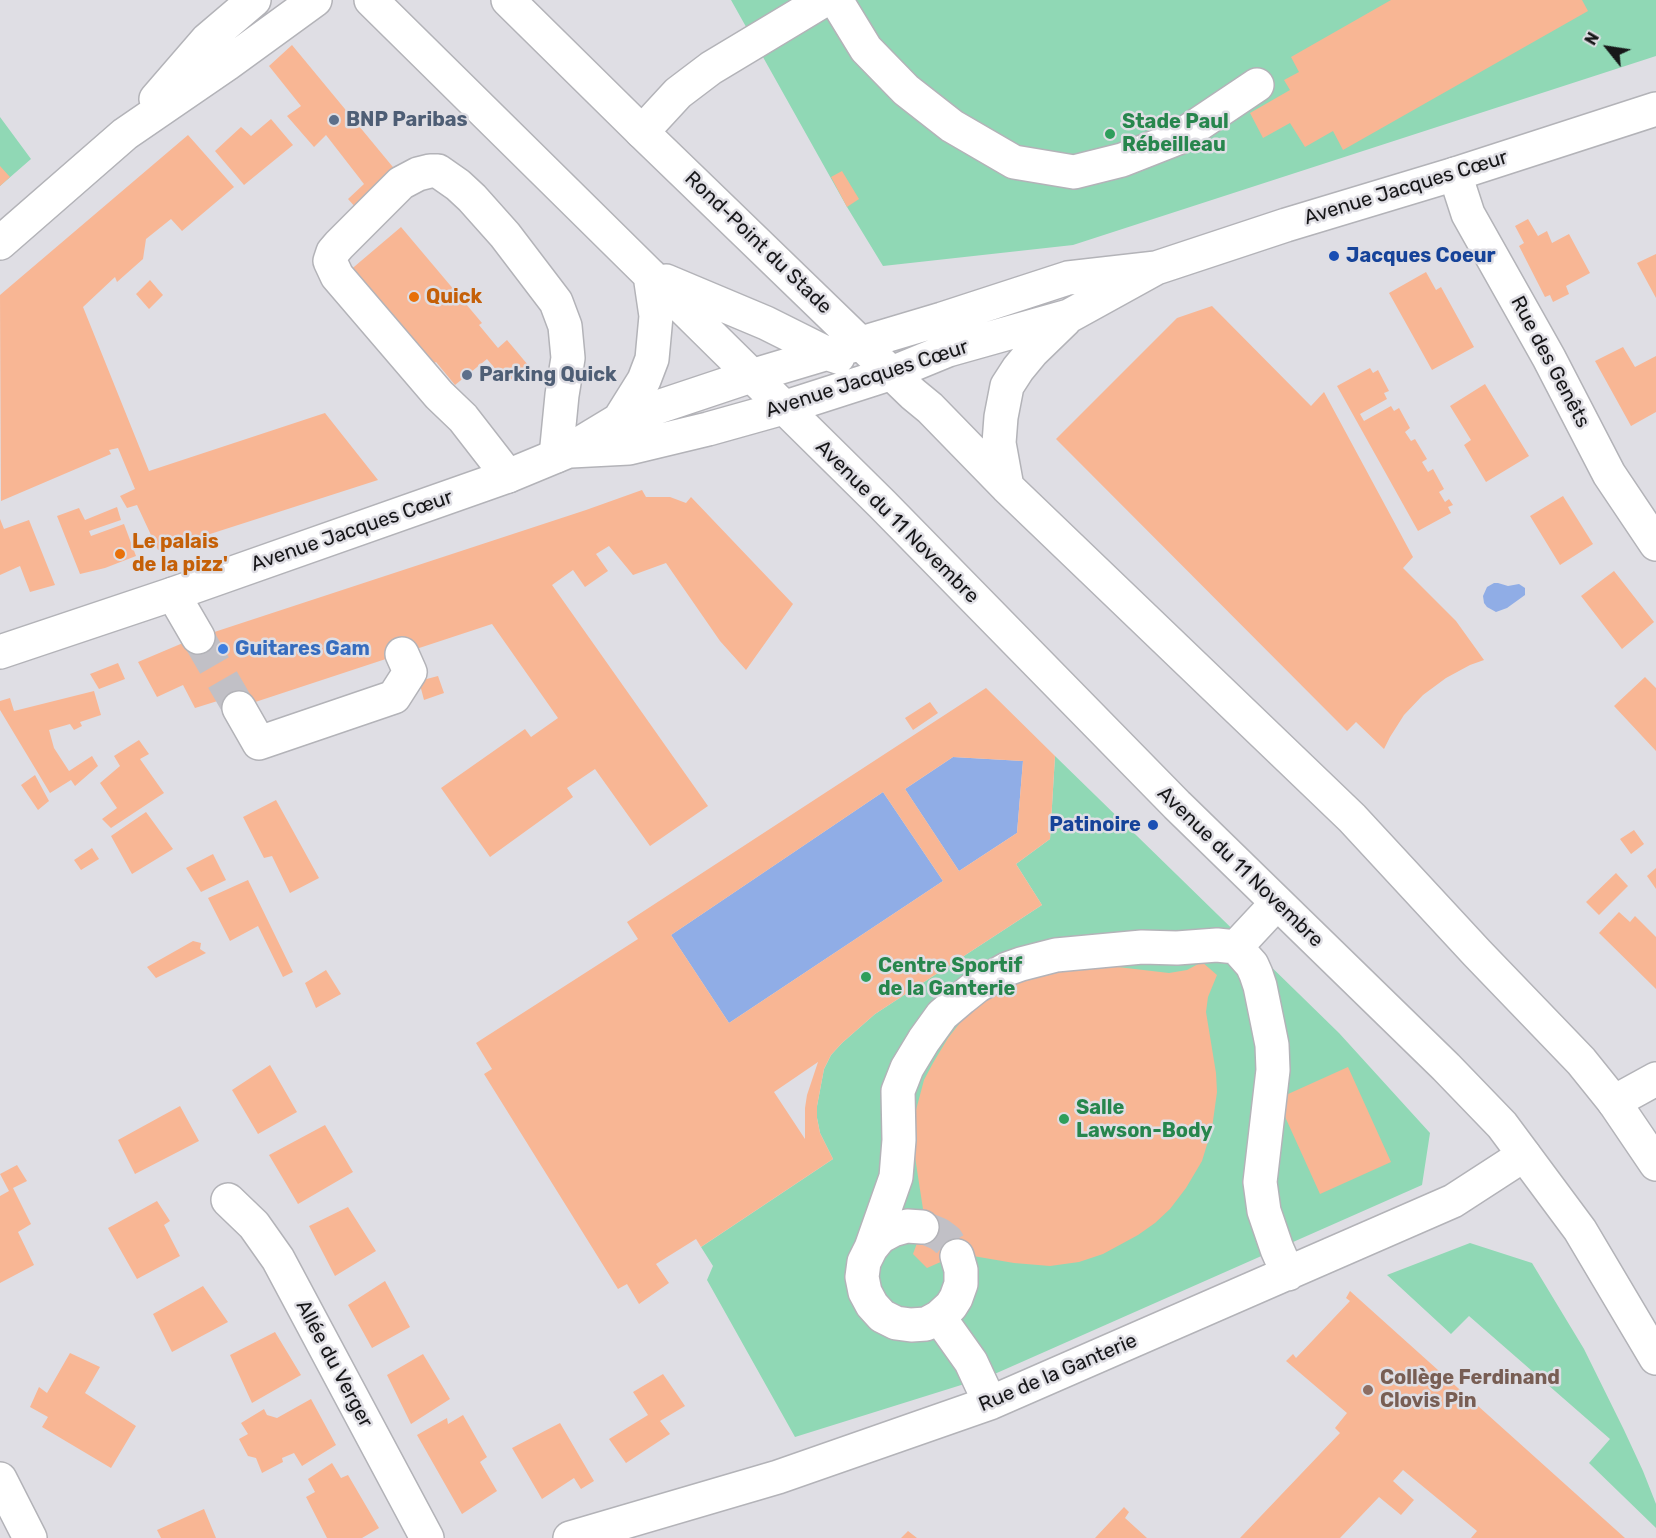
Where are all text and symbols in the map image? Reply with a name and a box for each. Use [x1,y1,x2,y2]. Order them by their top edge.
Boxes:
north arrow [1578,18,1638,78]
text: N [1581,29,1603,48]
place label: BNP Paribas [346,108,468,132]
place label: Stade Paul Rébeilleau [1122,110,1229,157]
marker: BNP Paribas [327,113,341,127]
marker: Stade Paul Rébeilleau [1103,127,1117,141]
street label: Avenue Jacques Cœur [1301,146,1511,230]
street label: Rond-Point du Stade [680,167,836,319]
place label: Jacques Coeur [1346,244,1496,268]
marker: Jacques Coeur [1327,249,1341,263]
place label: Quick [426,285,482,309]
marker: Quick [407,290,421,304]
street label: Rue des Genêts [1505,292,1595,432]
street label: Avenue Jacques Cœur [763,335,971,423]
place label: Parking Quick [479,363,617,387]
marker: Parking Quick [460,368,474,382]
street label: Avenue du 11 Novembre [810,435,984,609]
street label: Avenue Jacques Cœur [248,485,456,577]
place label: Le palais de la pizz' [132,530,228,577]
marker: Le palais de la pizz' [113,547,127,561]
place label: Guitares Gam [235,637,370,661]
marker: Guitares Gam [216,642,230,656]
street label: Avenue du 11 Novembre [1152,782,1328,952]
place label: Patinoire [1049,813,1141,837]
marker: Patinoire [1146,818,1160,832]
place label: Centre Sportif de la Ganterie [878,954,1022,1001]
marker: Centre Sportif de la Ganterie [859,970,873,984]
place label: Salle Lawson-Body [1076,1096,1213,1143]
marker: Salle Lawson-Body [1057,1112,1071,1126]
street label: Allée du Verger [290,1296,378,1432]
street label: Rue de la Ganterie [975,1329,1141,1417]
place label: Collège Ferdinand Clovis Pin [1380,1366,1560,1413]
marker: Collège Ferdinand Clovis Pin [1361,1383,1375,1397]

